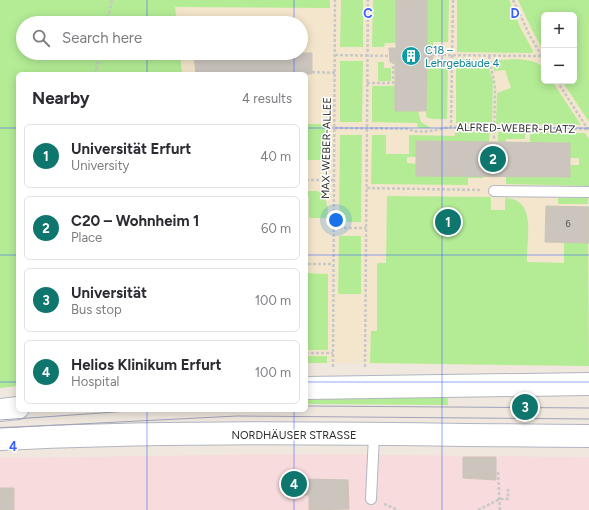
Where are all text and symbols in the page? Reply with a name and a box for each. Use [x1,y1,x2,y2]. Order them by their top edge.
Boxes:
text: C [363,6,373,21]
text: D [510,6,520,21]
map controls [541,12,577,84]
button: + [541,12,577,48]
search box [16,16,308,60]
icon: search [30,27,52,49]
text: Search here [62,29,142,47]
place label: C18 – Lehrgebäude 4 [425,44,499,70]
building icon: C18 – Lehrgebäude 4 [400,45,422,67]
button: − [541,48,577,84]
text: Nearby [32,88,90,108]
text: 4 results [242,91,292,106]
street label: MAX-WEBER-ALLEE [319,97,334,199]
street label: ALFRED-WEBER-PLATZ [456,121,576,136]
text: Universität Erfurt [71,140,191,158]
pin: 2 [480,144,506,174]
text: 1 [43,149,49,164]
text: 40 m [260,149,291,164]
text: University [71,158,129,173]
pin: 1 [435,207,461,237]
your location [326,210,346,230]
text: C20 – Wohnheim 1 [71,212,199,230]
house number: 6 [565,218,571,229]
text: 2 [42,221,50,236]
text: 60 m [261,221,291,236]
text: Place [71,230,102,245]
text: Universität [71,284,147,302]
text: 3 [42,293,50,308]
text: 100 m [255,293,291,308]
text: Bus stop [71,302,122,317]
text: Helios Klinikum Erfurt [71,356,221,374]
text: 4 [42,365,50,380]
text: 100 m [255,365,291,380]
text: Hospital [71,374,119,389]
pin: 3 [512,392,538,422]
street label: NORDHÄUSER STRASSE [231,429,357,442]
text: 4 [9,439,17,454]
pin: 4 [281,469,307,499]

